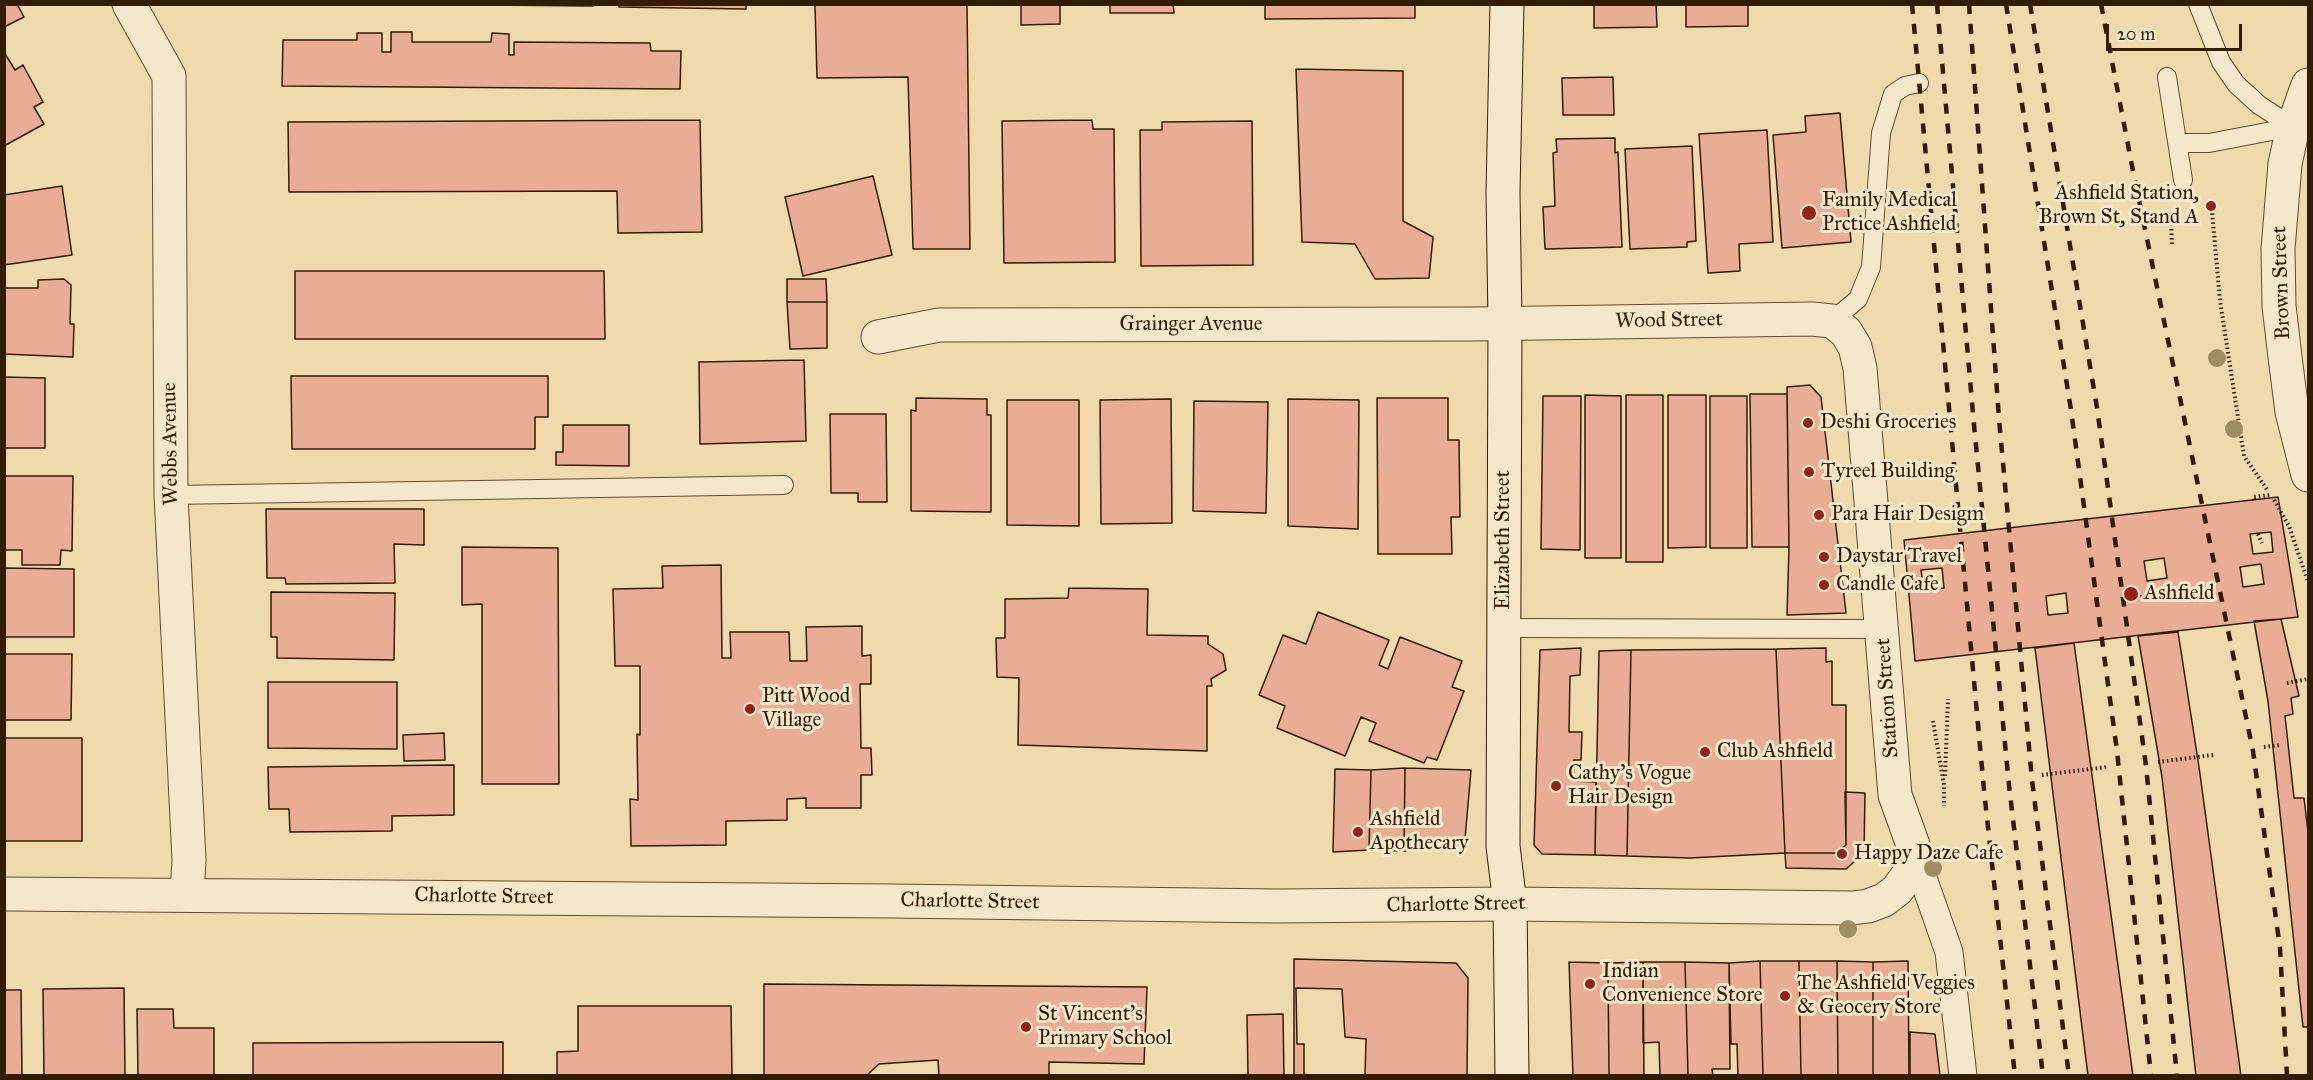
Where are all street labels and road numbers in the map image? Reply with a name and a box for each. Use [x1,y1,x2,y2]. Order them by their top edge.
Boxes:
street label: Brown Street [2267,226,2297,340]
street label: Wood Street [1615,307,1723,335]
street label: Grainger Avenue [1119,312,1263,338]
street label: Webbs Avenue [157,382,185,506]
street label: Elizabeth Street [1491,470,1517,610]
street label: Station Street [1871,637,1905,759]
street label: Charlotte Street [414,883,554,911]
street label: Charlotte Street [900,888,1040,916]
street label: Charlotte Street [1386,891,1526,919]

